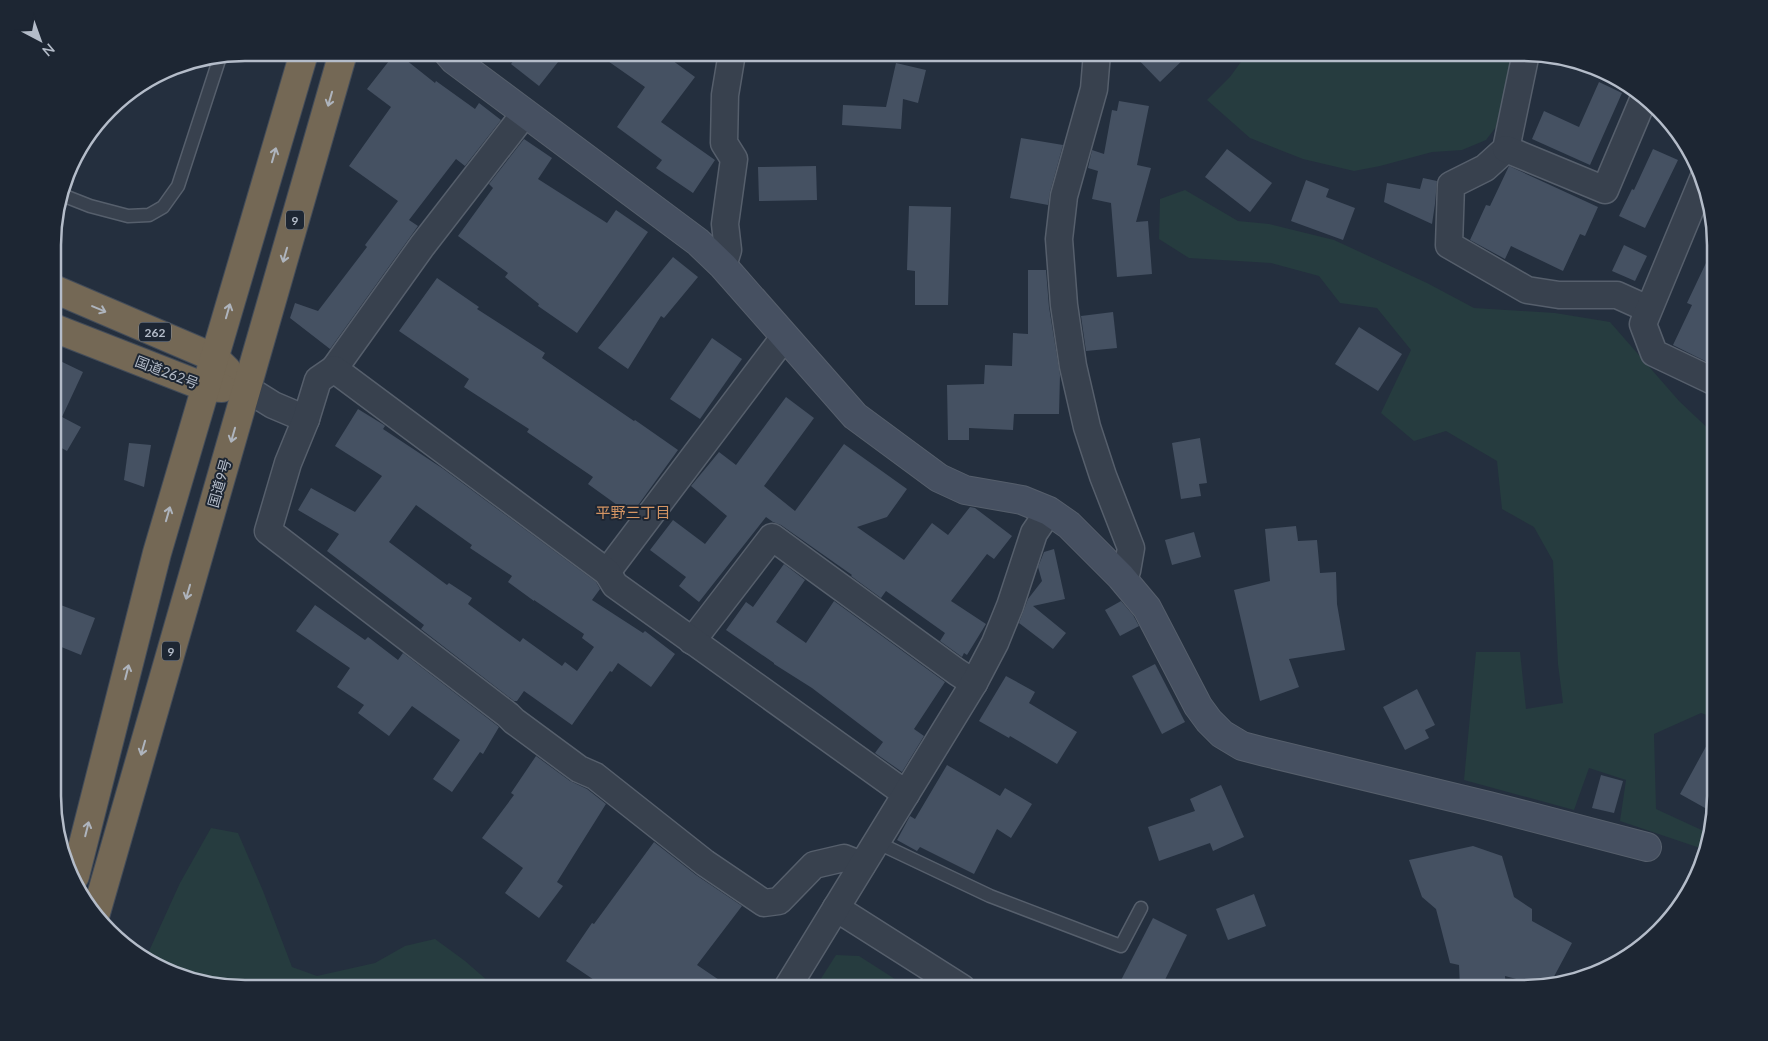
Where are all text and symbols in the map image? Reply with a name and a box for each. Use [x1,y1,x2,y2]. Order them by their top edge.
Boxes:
north arrow [15,15,65,65]
text: N [39,40,59,60]
one-way arrow [324,91,334,107]
one-way arrow [269,148,279,164]
road number: 9 [286,210,304,230]
one-way arrow [279,247,289,263]
one-way arrow [91,304,106,314]
one-way arrow [224,304,233,320]
road number: 262 [139,322,171,342]
street label: 国道262号 [133,352,201,392]
one-way arrow [227,427,237,443]
street label: 国道9号 [204,457,234,509]
district label: 平野三丁目 [595,503,671,521]
one-way arrow [164,507,173,523]
one-way arrow [183,583,192,599]
road number: 9 [162,641,180,660]
one-way arrow [123,664,132,680]
one-way arrow [138,739,148,755]
one-way arrow [83,822,92,838]

